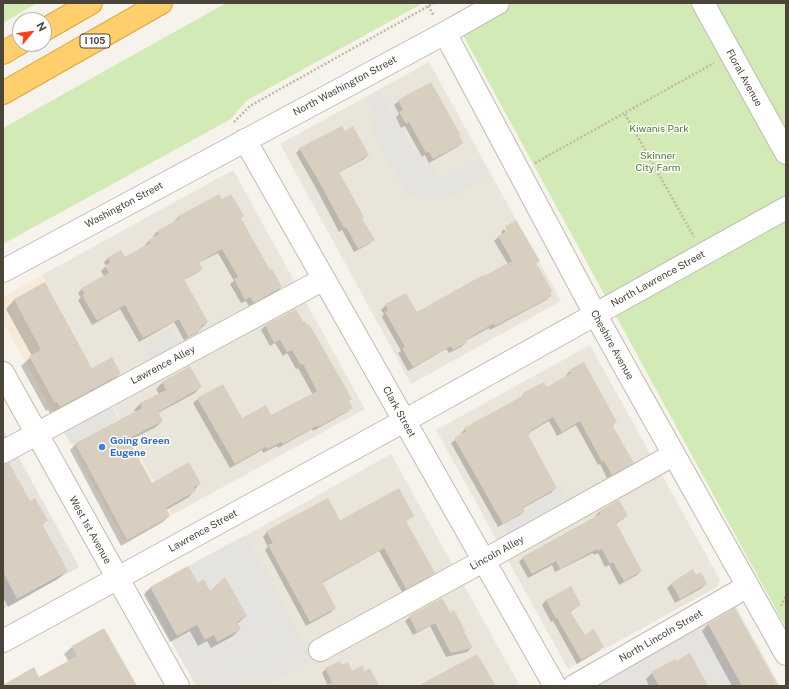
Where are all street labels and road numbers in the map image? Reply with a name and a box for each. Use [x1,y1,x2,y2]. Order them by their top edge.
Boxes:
road number: I 105 [80,34,110,48]
street label: Floral Avenue [723,47,765,109]
street label: North Washington Street [291,54,399,118]
street label: Washington Street [83,179,165,231]
street label: North Lawrence Street [609,248,707,310]
street label: Cheshire Avenue [588,308,636,382]
street label: Lawrence Alley [129,343,197,387]
street label: Clark Street [380,384,418,440]
street label: West 1st Avenue [66,494,114,566]
street label: Lawrence Street [167,507,239,555]
street label: Lincoln Alley [468,533,526,573]
street label: North Lincoln Street [617,607,705,665]

